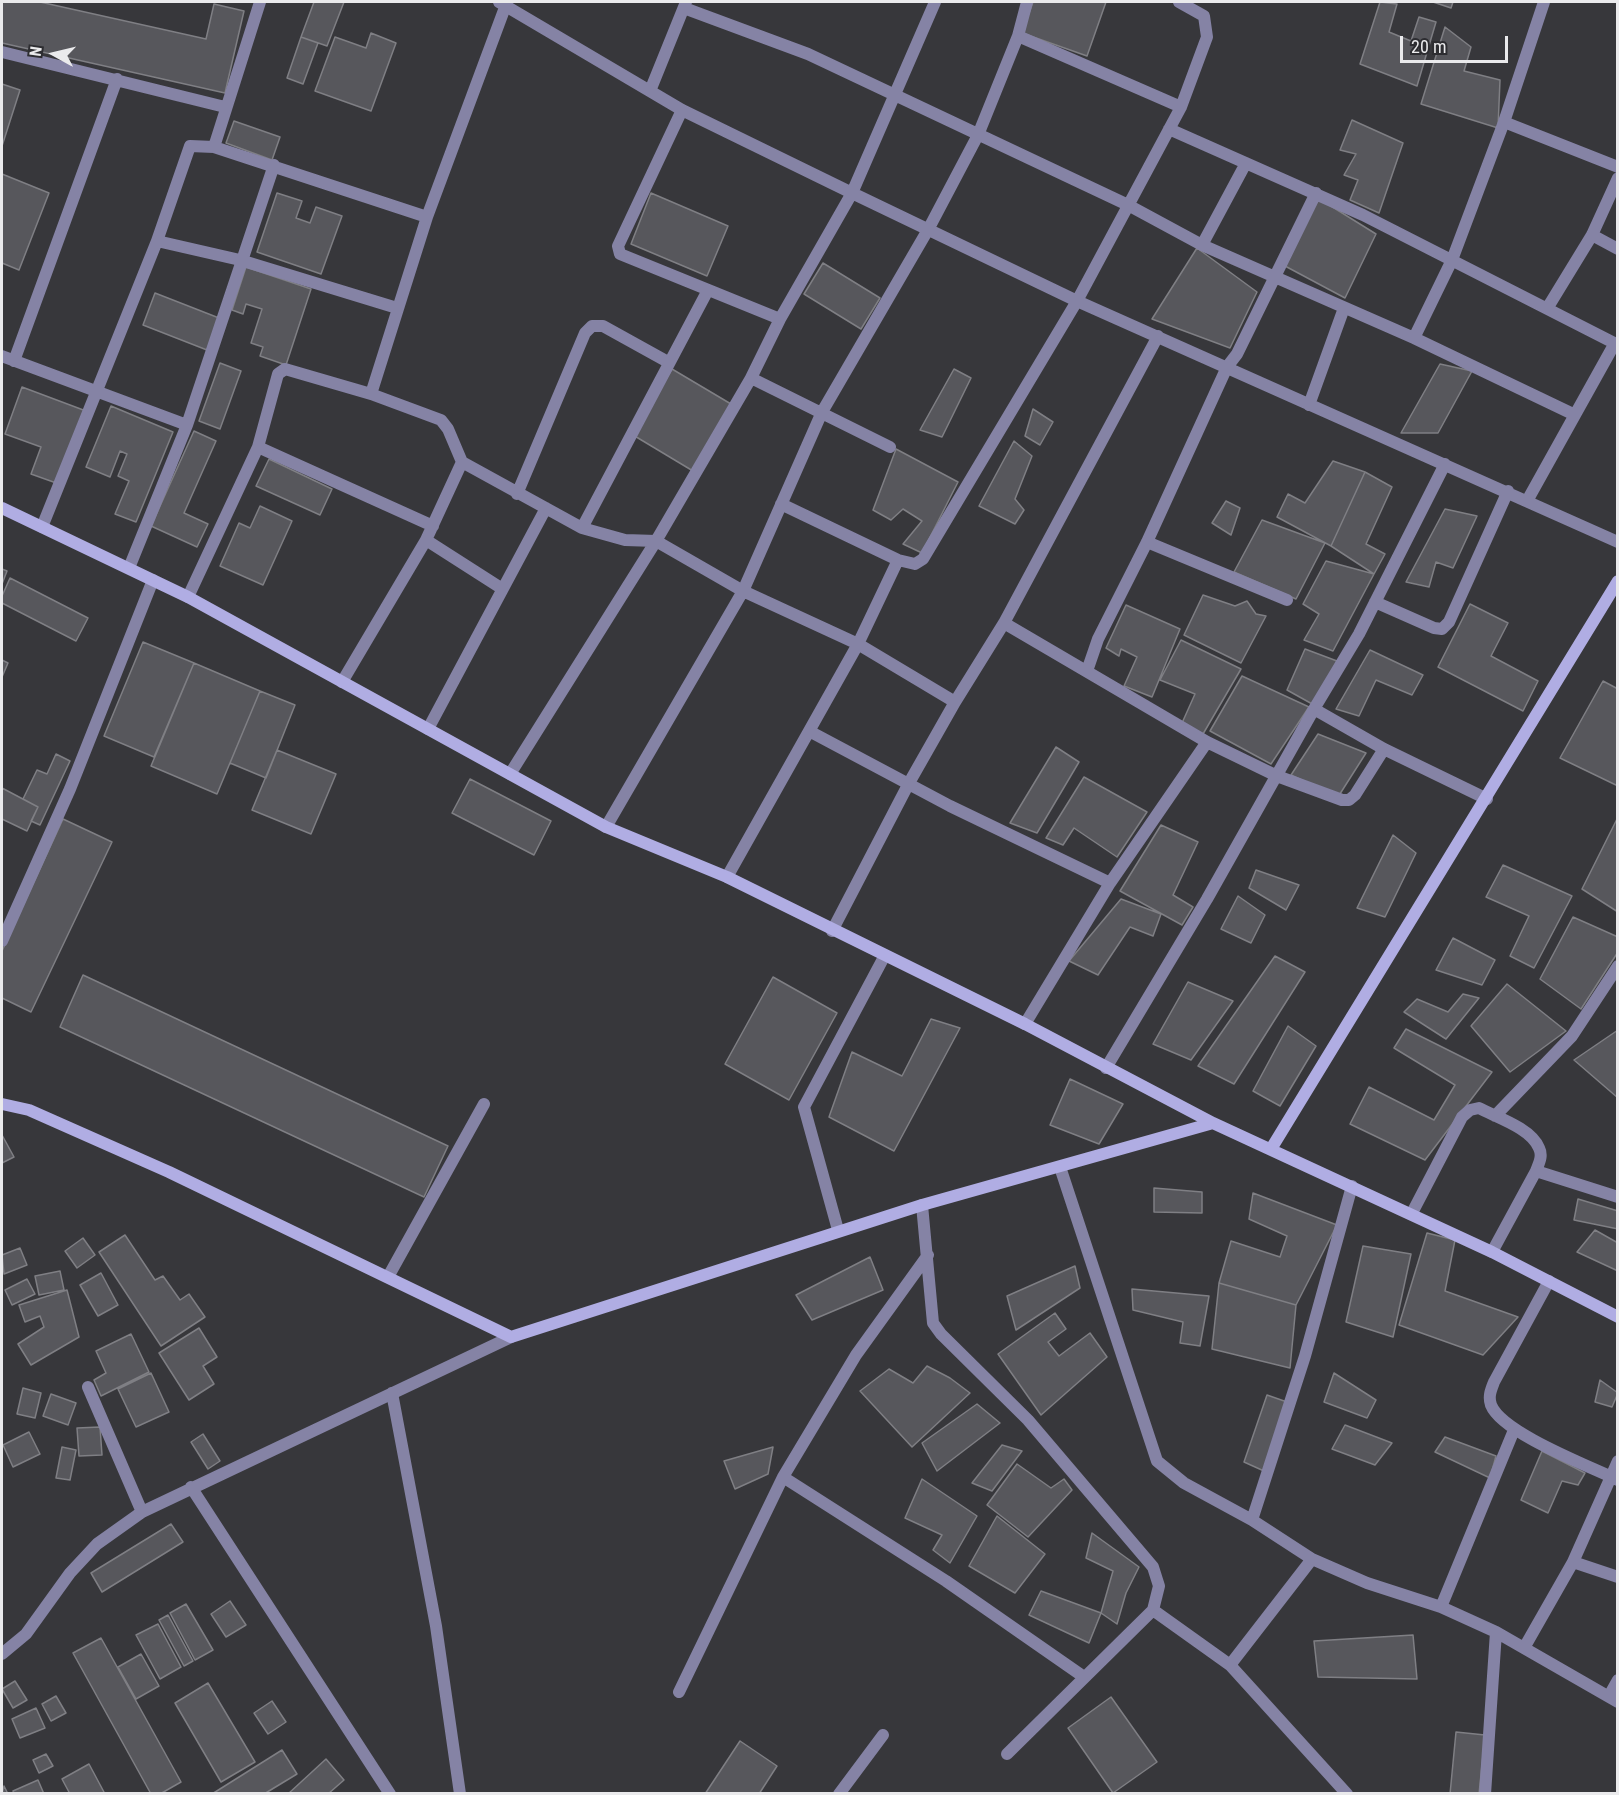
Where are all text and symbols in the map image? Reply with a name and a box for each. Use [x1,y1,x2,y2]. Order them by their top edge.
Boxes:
north arrow [24,24,84,84]
scale bar [1403,24,1511,62]
text: 20 m [1411,36,1446,57]
text: N [26,45,46,58]

